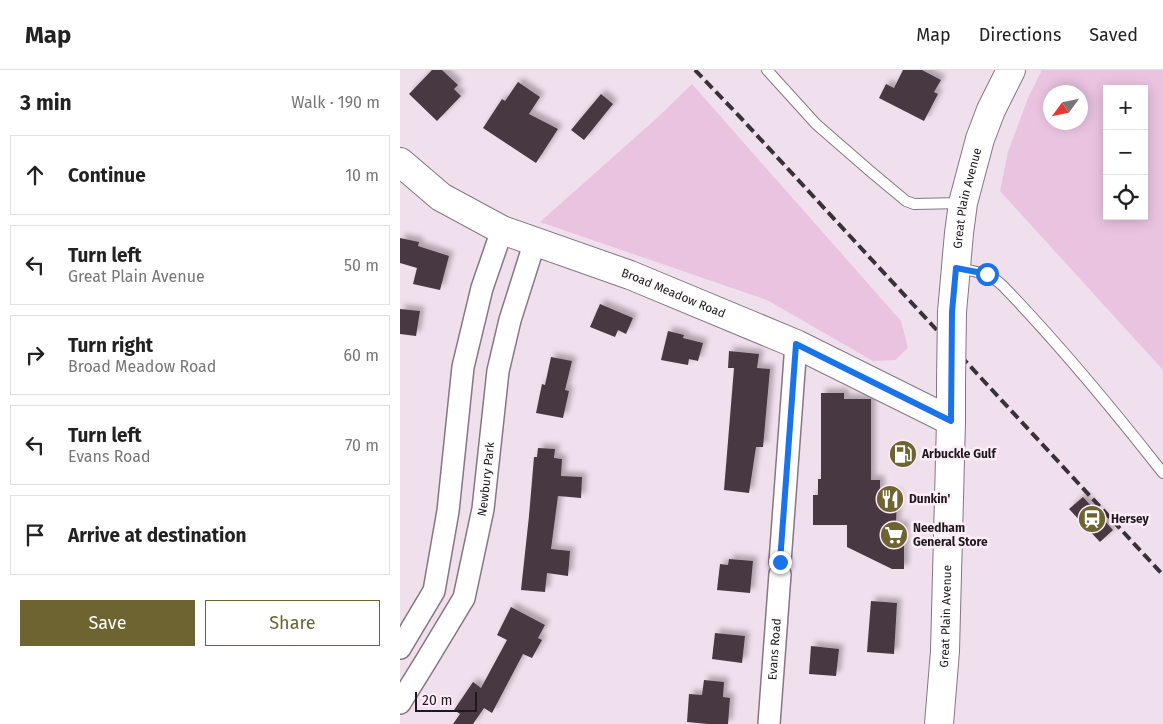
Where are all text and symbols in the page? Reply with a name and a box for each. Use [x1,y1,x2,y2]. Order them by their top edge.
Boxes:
text: Map [25,21,71,49]
text: Map [916,24,951,46]
text: Directions [979,24,1061,46]
text: Saved [1089,24,1138,46]
north arrow [1043,85,1088,130]
map controls [1103,85,1148,220]
button: + [1103,85,1148,130]
text: 3 min [20,90,72,116]
text: Walk · 190 m [291,93,380,112]
button: − [1103,130,1148,175]
street label: Great Plain Avenue [951,146,984,249]
icon: ahead [21,161,49,189]
text: Continue [68,164,146,187]
text: 10 m [345,166,379,185]
button: locate [1103,175,1148,220]
text: Turn left [68,244,142,267]
icon: left [21,251,49,279]
text: 50 m [344,256,379,275]
route start [976,263,999,286]
street label: Broad Meadow Road [620,266,728,321]
text: Great Plain Avenue [68,267,205,286]
text: Turn right [68,334,153,357]
icon: right [21,341,49,369]
text: 60 m [344,346,379,365]
text: Broad Meadow Road [68,357,216,376]
text: Turn left [68,424,142,447]
icon: left [21,431,49,459]
text: 70 m [345,436,379,455]
fuel station icon: Arbuckle Gulf [888,439,918,469]
street label: Newbury Park [475,440,497,518]
text: Evans Road [68,447,151,466]
place label: Arbuckle Gulf [921,447,997,461]
restaurant icon: Dunkin' [875,484,905,514]
place label: Dunkin' [909,492,950,506]
station icon: Hersey [1077,504,1107,534]
place label: Hersey [1111,512,1150,526]
supermarket icon: Needham General Store [879,520,909,550]
icon: arrive [21,521,49,549]
place label: Needham General Store [913,521,988,549]
text: Arrive at destination [68,524,247,547]
route end [769,551,792,574]
street label: Great Plain Avenue [937,565,954,668]
button: Save [20,600,195,646]
button: Share [205,600,380,646]
street label: Evans Road [765,618,784,681]
scale bar [415,689,478,712]
text: 20 m [422,692,452,709]

